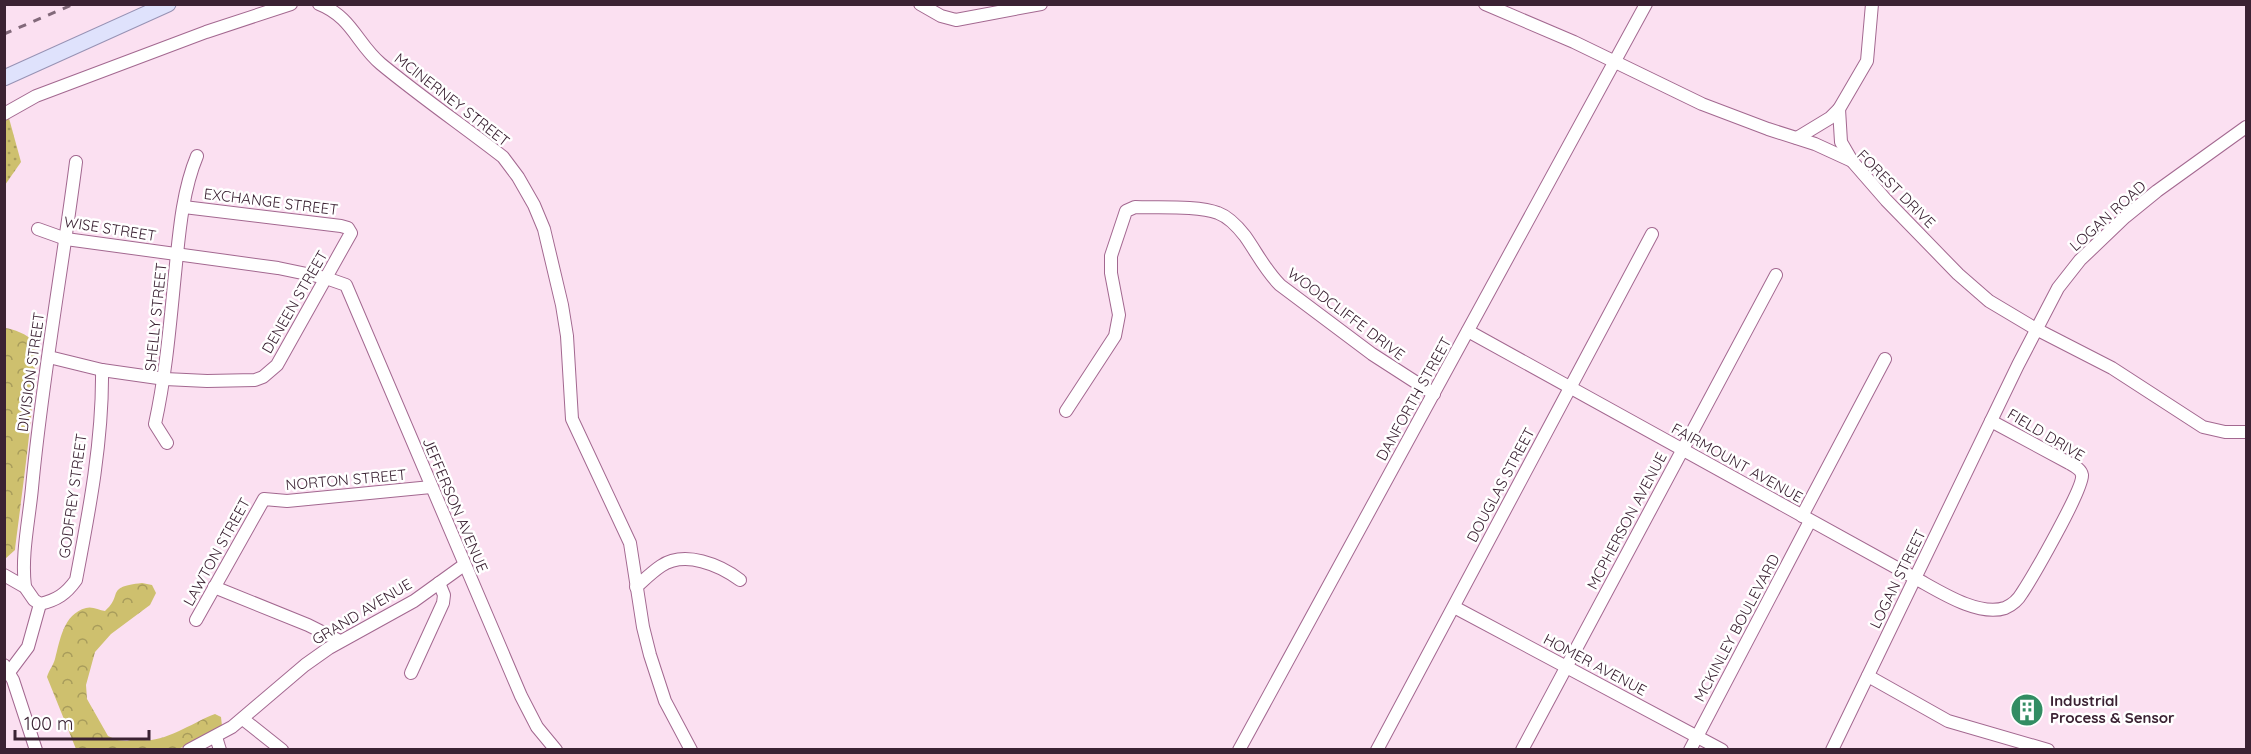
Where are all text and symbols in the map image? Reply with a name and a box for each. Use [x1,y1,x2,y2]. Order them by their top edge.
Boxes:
street label: MCINERNEY STREET [391,49,514,151]
street label: FOREST DRIVE [1853,145,1940,232]
street label: LOGAN ROAD [2066,176,2150,255]
street label: EXCHANGE STREET [203,184,339,219]
street label: WISE STREET [63,212,157,245]
street label: DENEEN STREET [257,247,332,357]
street label: SHELLY STREET [140,262,171,372]
street label: WOODCLIFFE DRIVE [1284,263,1409,364]
street label: DIVISION STREET [13,311,48,433]
street label: DANFORTH STREET [1372,334,1455,464]
street label: FIELD DRIVE [2004,404,2088,465]
street label: FAIRMOUNT AVENUE [1668,419,1806,507]
street label: DOUGLAS STREET [1462,424,1539,545]
street label: GODFREY STREET [54,432,91,560]
street label: JEFFERSON AVENUE [418,435,492,575]
street label: MCPHERSON AVENUE [1582,449,1671,593]
street label: NORTON STREET [285,465,407,494]
street label: LAWTON STREET [179,494,254,609]
street label: LOGAN STREET [1865,526,1930,632]
street label: MCKINLEY BOULEVARD [1690,551,1784,705]
street label: GRAND AVENUE [308,574,415,649]
street label: HOMER AVENUE [1540,629,1650,700]
place label: Industrial Process & Sensor [2050,691,2175,727]
building icon: Industrial Process & Sensor [2009,692,2045,728]
scale bar [15,703,148,741]
text: 100 m [24,712,73,735]

